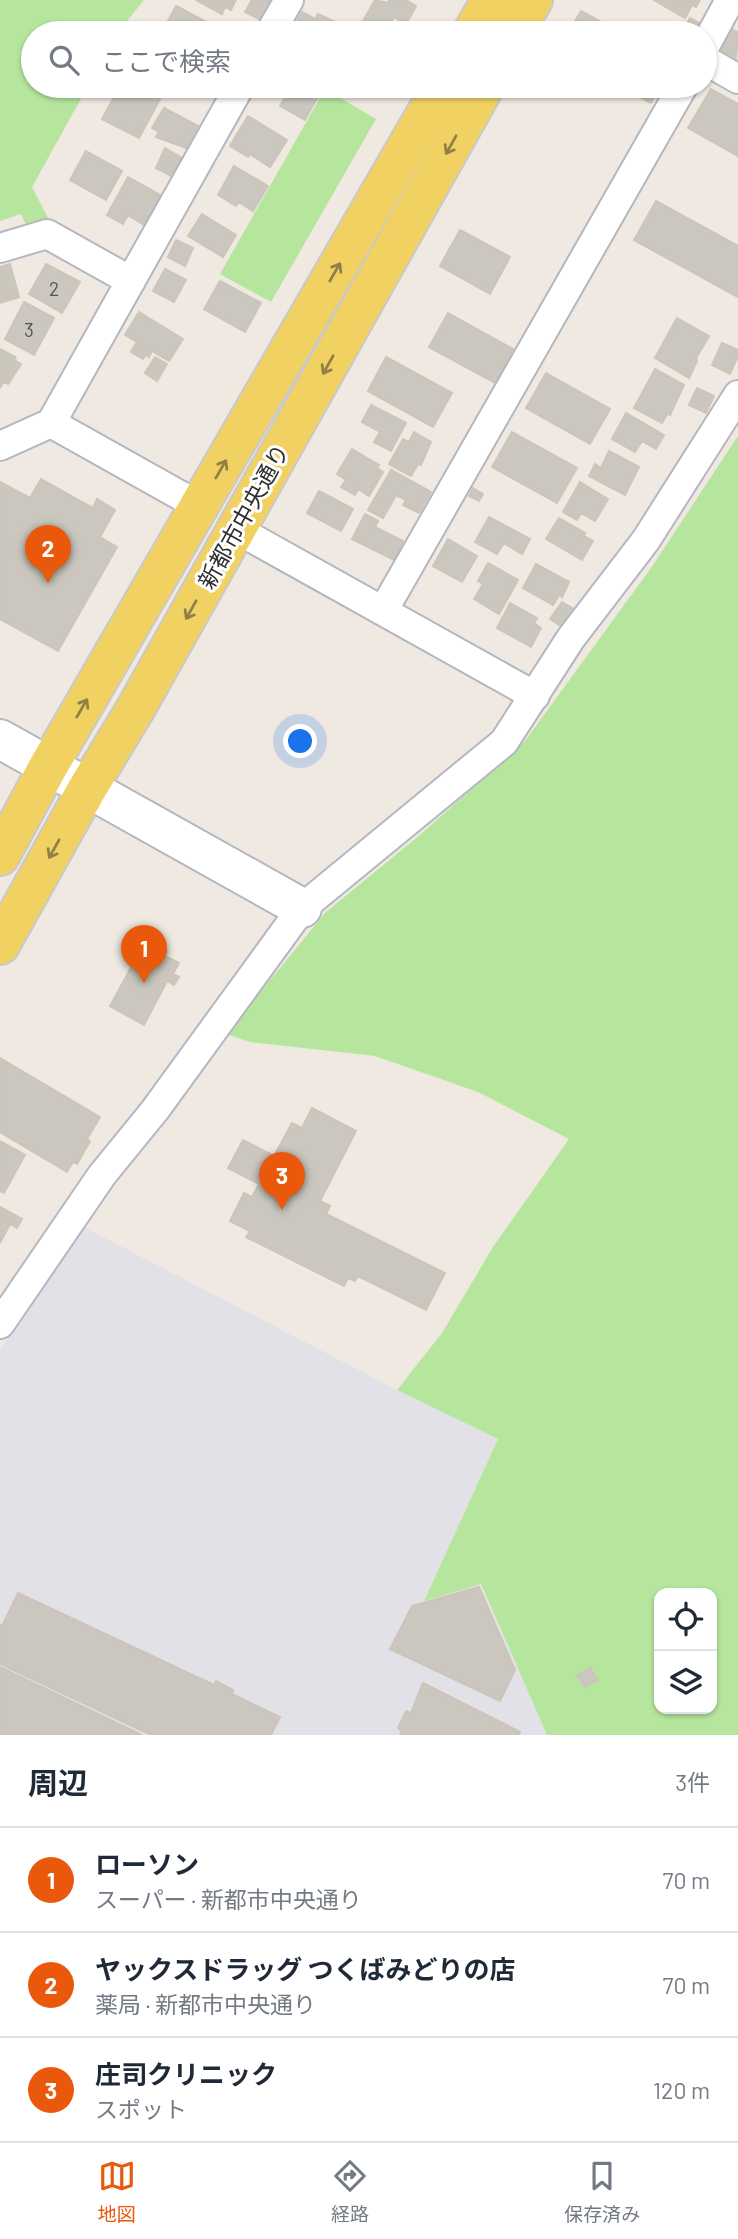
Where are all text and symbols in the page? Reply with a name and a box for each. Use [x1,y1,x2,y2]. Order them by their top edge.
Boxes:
search box [21,21,717,98]
icon: search [45,41,83,79]
text: ここで検索 [101,45,231,76]
one-way arrow [444,135,458,155]
one-way arrow [329,263,343,283]
house number: 2 [49,277,59,300]
house number: 3 [24,318,34,341]
one-way arrow [321,354,334,375]
street label: 新都市中央通り [192,439,294,593]
one-way arrow [214,459,228,479]
pin: 2 [25,525,71,583]
one-way arrow [184,599,197,620]
one-way arrow [76,698,90,718]
your location [283,724,317,758]
one-way arrow [47,838,60,859]
pin: 1 [121,925,167,983]
pin: 3 [259,1152,305,1210]
map controls [654,1588,717,1714]
button: locate [654,1588,717,1651]
button: layers [654,1651,717,1714]
text: 周辺 [28,1764,88,1800]
text: 3件 [675,1768,710,1796]
text: ローソン [95,1848,199,1879]
text: 1 [47,1866,55,1894]
text: 70 m [663,1866,710,1894]
text: スーパー · 新都市中央通り [95,1885,362,1913]
text: ヤックスドラッグ つくばみどりの店 [95,1953,515,1984]
text: 2 [45,1971,57,1999]
text: 70 m [663,1971,710,1999]
text: 薬局 · 新都市中央通り [95,1990,316,2018]
text: 庄司クリニック [95,2058,277,2089]
text: 3 [45,2076,57,2104]
text: 120 m [653,2076,710,2104]
text: スポット [95,2095,187,2123]
tab: 地図 [98,2157,136,2226]
tab: 経路 [331,2157,369,2226]
tab: 保存済み [564,2157,640,2226]

